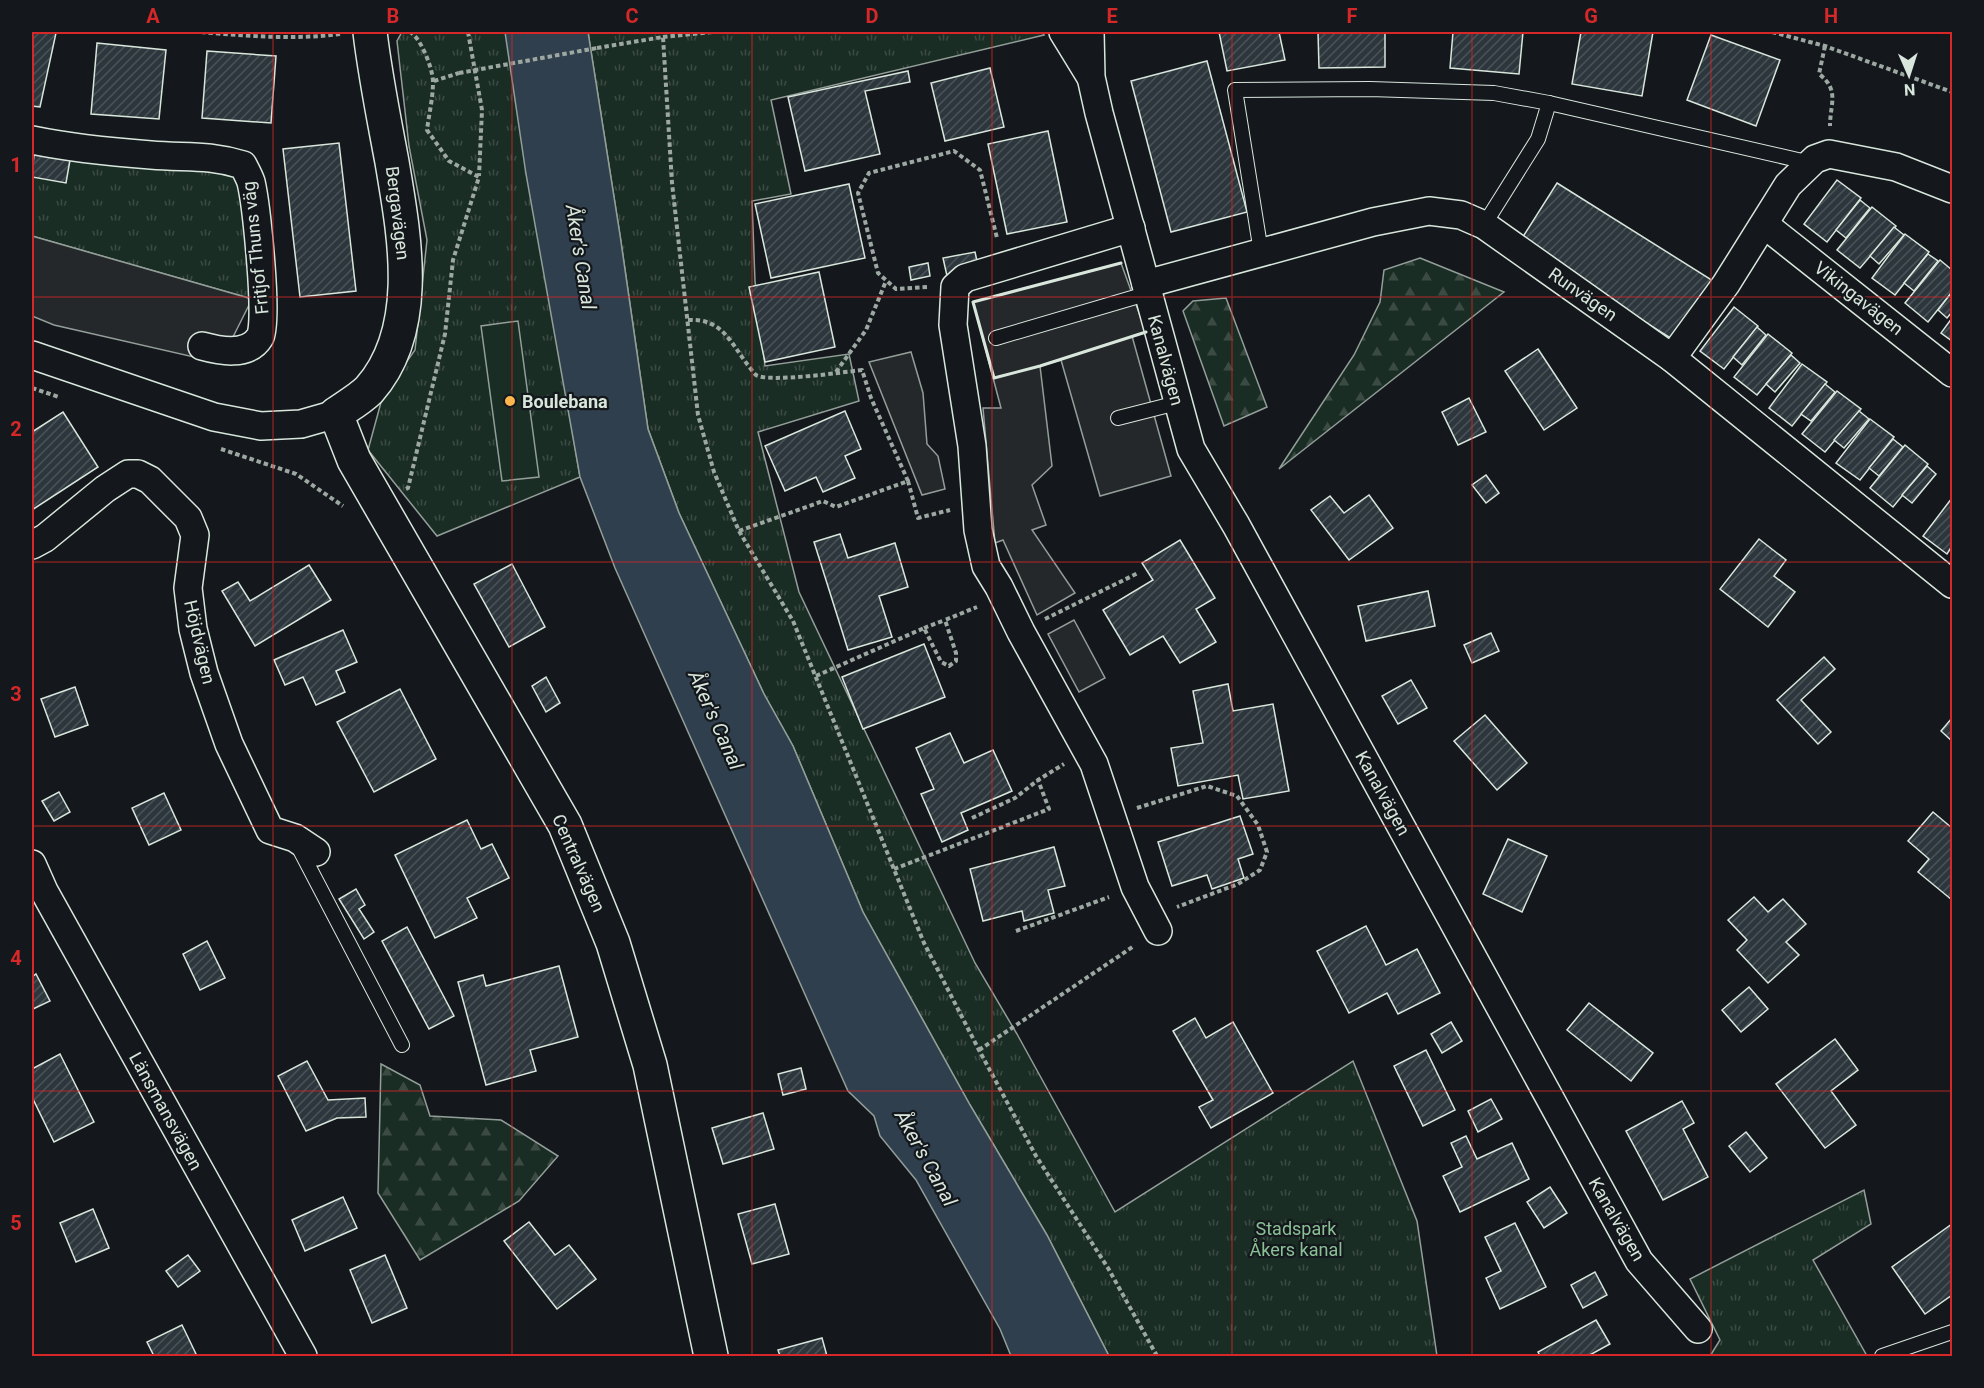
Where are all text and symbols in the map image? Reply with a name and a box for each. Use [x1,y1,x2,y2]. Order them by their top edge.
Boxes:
text: A [146,4,160,28]
text: B [387,4,399,28]
text: C [625,4,639,28]
text: D [866,4,879,28]
text: E [1106,4,1118,28]
text: F [1347,4,1358,28]
text: G [1584,4,1598,28]
text: H [1824,4,1838,28]
north arrow [1879,45,1939,105]
text: N [1904,80,1916,99]
text: 1 [10,153,22,177]
street label: Bergavägen [382,165,414,261]
street label: Fritjof Thuns väg [238,180,272,316]
water label: Åker's Canal [561,202,601,312]
street label: Vikingavägen [1810,257,1908,339]
street label: Runvägen [1545,263,1621,325]
street label: Kanalvägen [1144,312,1188,408]
place label: Boulebana [522,391,608,412]
marker: Boulebana [503,394,517,408]
text: 2 [10,417,22,441]
street label: Höjdvägen [180,598,220,686]
water label: Åker's Canal [683,666,749,774]
text: 3 [10,682,22,706]
street label: Kanalvägen [1351,747,1415,839]
street label: Centralvägen [548,811,610,915]
text: 4 [10,946,22,970]
street label: Länsmansvägen [125,1048,207,1174]
water label: Åker's Canal [889,1105,962,1210]
street label: Kanalvägen [1585,1173,1649,1265]
text: 5 [10,1211,22,1235]
park label: Stadspark Åkers kanal [1249,1218,1343,1260]

